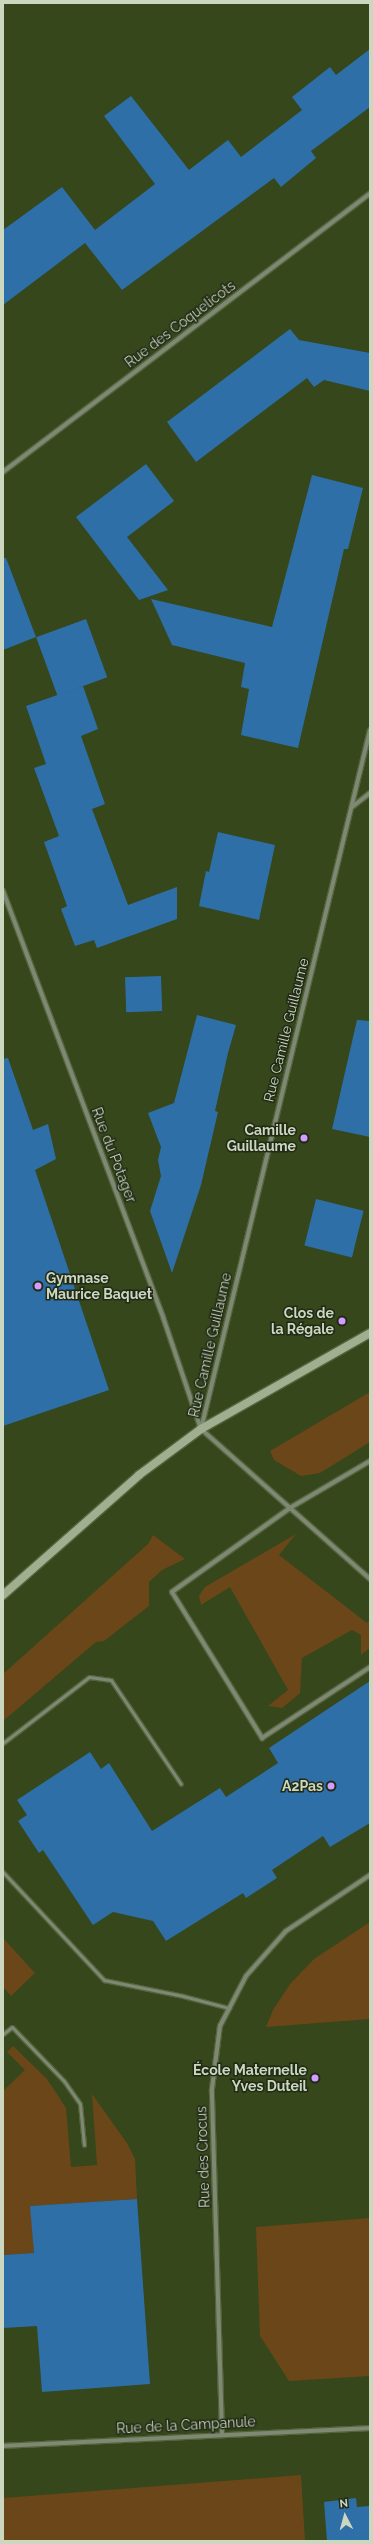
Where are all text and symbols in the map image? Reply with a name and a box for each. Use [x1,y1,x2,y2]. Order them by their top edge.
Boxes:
street label: Rue des Coquelicots [122,277,238,371]
street label: Rue Camille Guillaume [260,956,312,1104]
street label: Rue du Potager [88,1105,140,1205]
place label: Camille Guillaume [227,1122,296,1154]
marker: Camille Guillaume [299,1133,309,1143]
place label: Gymnase Maurice Baquet [46,1270,152,1302]
street label: Rue Camille Guillaume [185,1271,235,1419]
marker: Gymnase Maurice Baquet [33,1281,43,1291]
place label: Clos de la Régale [271,1305,334,1338]
marker: Clos de la Régale [337,1316,347,1326]
place label: A2Pas [282,1778,323,1794]
marker: A2Pas [326,1781,336,1791]
place label: École Maternelle Yves Duteil [193,2062,307,2094]
marker: École Maternelle Yves Duteil [310,2073,320,2083]
street label: Rue des Crocus [193,2106,213,2208]
street label: Rue de la Campanule [116,2413,256,2437]
north arrow [325,2496,365,2536]
text: N [339,2497,349,2510]

